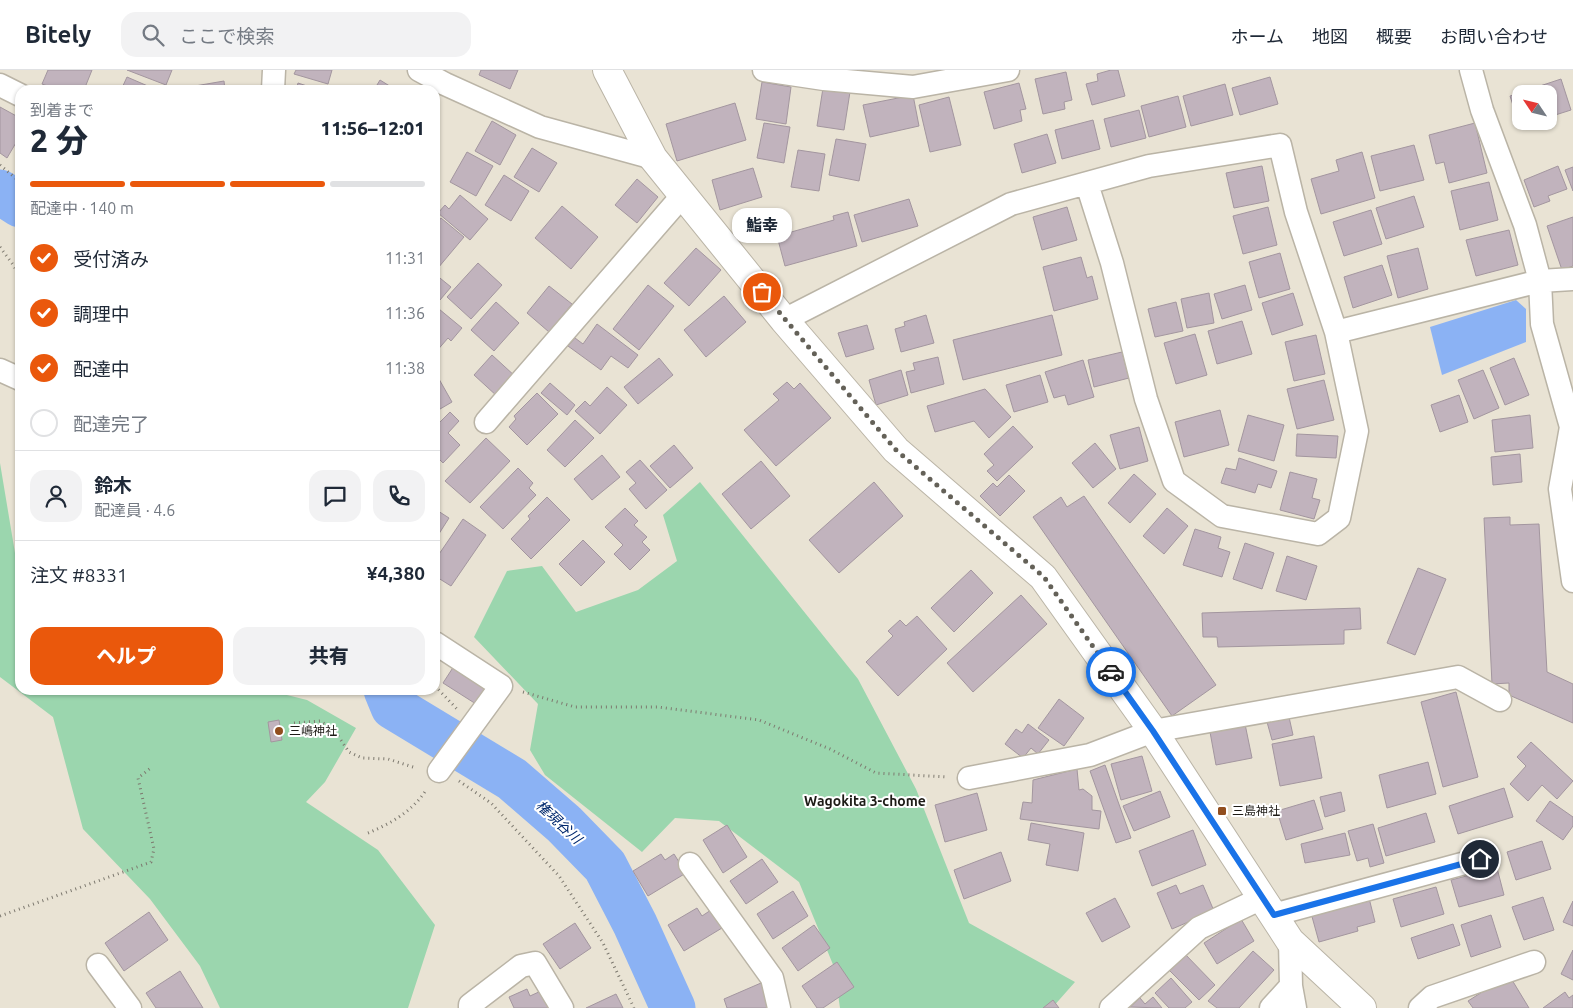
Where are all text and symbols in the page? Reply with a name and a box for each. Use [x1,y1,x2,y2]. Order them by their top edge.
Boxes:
search box [121,12,471,57]
text: Bitely [25,21,91,48]
icon: search [139,21,167,49]
text: ここで検索 [179,25,274,47]
text: ホーム [1231,26,1284,46]
text: 地図 [1312,26,1348,46]
text: 概要 [1376,26,1412,46]
text: お問い合わせ [1440,26,1548,46]
north arrow [1512,85,1558,130]
map controls [1512,85,1557,130]
text: 到着まで [30,101,94,119]
text: 11:56–12:01 [320,117,425,139]
text: 2 分 [30,122,88,158]
text: 配達中 · 140 m [30,199,134,217]
callout: 鮨幸 [732,207,792,242]
text: 鮨幸 [746,216,778,234]
icon: check [30,244,58,272]
text: 受付済み [73,248,149,270]
text: 11:31 [385,249,425,267]
pin [741,271,783,313]
icon: bag [748,278,776,306]
icon: check [30,299,58,327]
text: 調理中 [73,303,130,325]
text: 11:36 [385,304,425,322]
icon: check [30,354,58,382]
text: 配達中 [73,358,130,380]
text: 11:38 [385,359,425,377]
text: 配達完了 [73,413,149,435]
button: person [30,470,82,522]
button: chat [309,470,361,522]
button: phone [373,470,425,522]
text: 鈴木 [94,474,132,496]
text: 配達員 · 4.6 [94,501,175,519]
text: ¥4,380 [367,562,425,584]
text: 注文 #8331 [30,564,128,586]
button: ヘルプ [30,627,223,685]
button: 共有 [233,627,425,685]
courier [1086,647,1136,697]
icon: car [1097,658,1125,686]
place label: 三嶋神社 [289,724,337,737]
marker: 三嶋神社 [273,725,285,737]
district label: Wagokita 3-chome [804,793,926,809]
water label: 権現谷川 [533,797,586,848]
place label: 三島神社 [1232,804,1280,817]
marker: 三島神社 [1216,805,1228,817]
pin [1459,838,1501,880]
icon: home [1466,845,1494,873]

